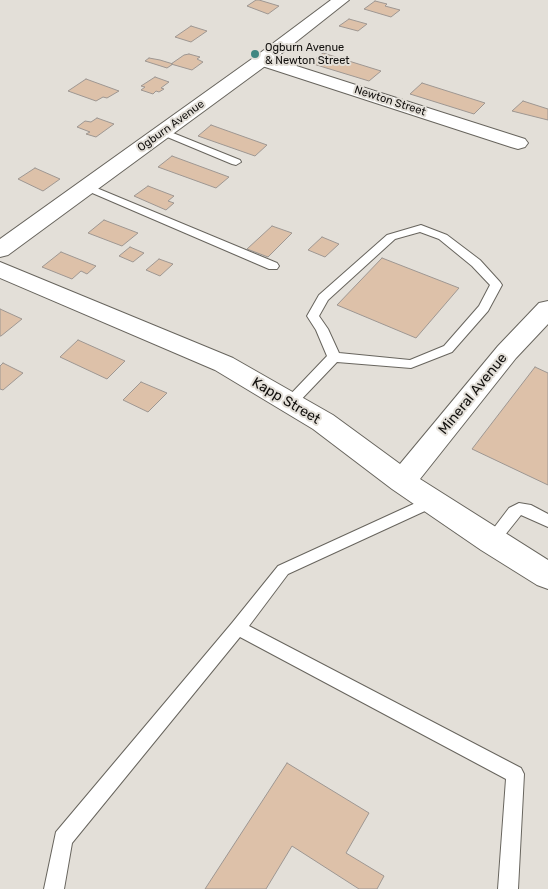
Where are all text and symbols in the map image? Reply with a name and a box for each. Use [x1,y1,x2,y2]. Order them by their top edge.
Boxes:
place label: Ogburn Avenue & Newton Street [265,41,350,67]
marker: Ogburn Avenue & Newton Street [249,48,261,60]
street label: Newton Street [353,83,427,119]
street label: Ogburn Avenue [135,97,207,155]
street label: Mineral Avenue [435,350,511,438]
street label: Kapp Street [249,374,323,428]

